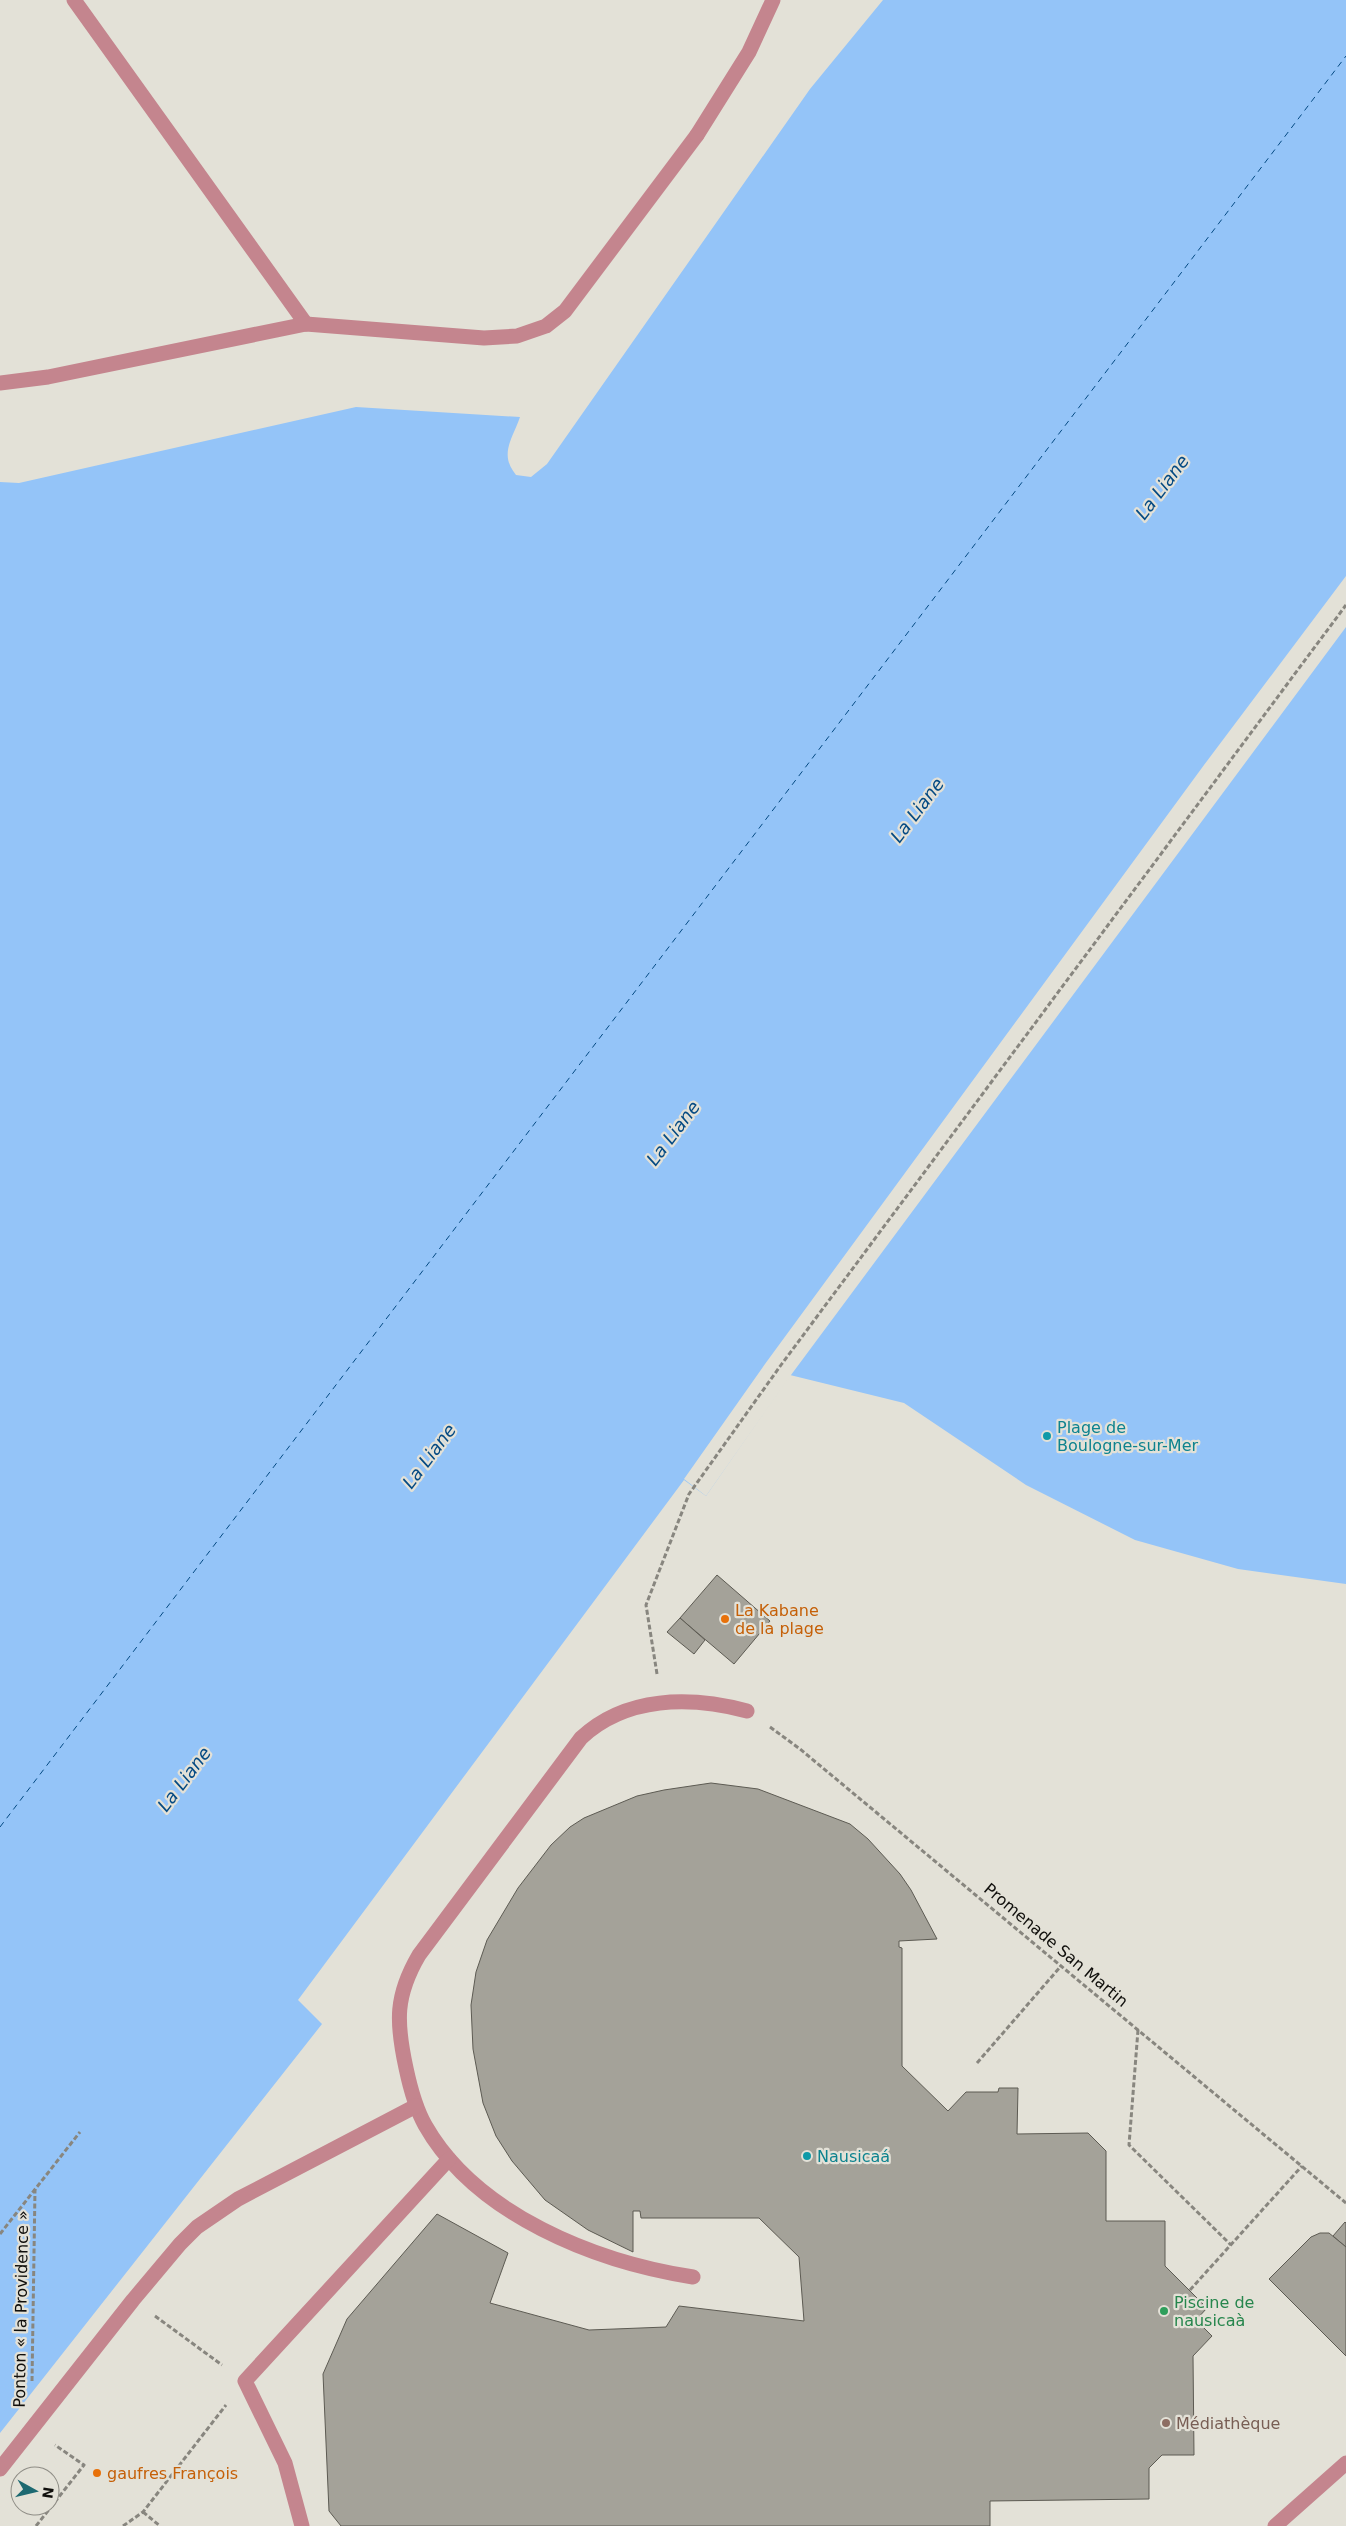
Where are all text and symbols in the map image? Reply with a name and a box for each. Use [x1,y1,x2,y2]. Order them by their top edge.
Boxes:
water label: La Liane [1131,451,1193,523]
water label: La Liane [886,774,948,846]
water label: La Liane [642,1097,704,1169]
place label: Plage de Boulogne-sur-Mer [1057,1418,1199,1455]
water label: La Liane [398,1420,460,1492]
marker: Plage de Boulogne-sur-Mer [1041,1430,1053,1442]
place label: La Kabane de la plage [735,1601,824,1638]
marker: La Kabane de la plage [719,1613,731,1625]
water label: La Liane [153,1743,215,1815]
street label: Promenade San Martin [980,1879,1132,2011]
place label: Nausicaá [817,2147,890,2166]
marker: Nausicaá [801,2150,813,2162]
street label: Ponton « la Providence » [10,2210,32,2408]
place label: Piscine de nausicaà [1174,2293,1254,2330]
marker: Piscine de nausicaà [1158,2305,1170,2317]
place label: Médiathèque [1176,2414,1280,2433]
marker: Médiathèque [1160,2417,1172,2429]
place label: gaufres François [107,2464,238,2483]
north arrow [10,2466,60,2516]
marker: gaufres François [91,2467,103,2479]
text: N [39,2486,57,2500]

